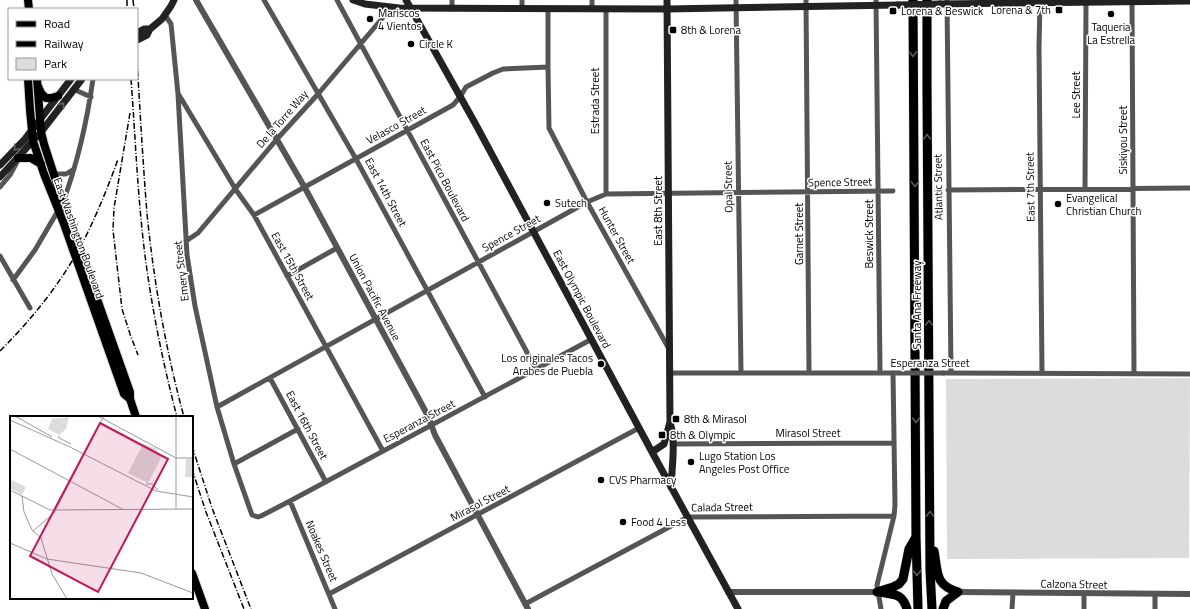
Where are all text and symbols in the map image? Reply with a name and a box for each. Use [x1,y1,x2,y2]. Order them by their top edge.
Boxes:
place label: Lorena & 7th [991,2,1051,18]
place label: Lorena & Beswick [901,3,984,19]
place label: Mariscos 4 Vientos [378,5,422,34]
marker: Lorena & 7th [1054,5,1064,15]
marker: Lorena & Beswick [888,6,898,16]
legend [8,8,138,80]
marker: Taqueria La Estrella [1106,9,1116,19]
text: Road [44,14,70,33]
marker: Mariscos 4 Vientos [365,14,375,24]
place label: Taqueria La Estrella [1087,19,1136,48]
place label: 8th & Lorena [681,22,742,38]
marker: 8th & Lorena [668,25,678,35]
text: Railway [44,34,84,53]
place label: Circle K [419,36,453,52]
marker: Circle K [406,39,416,49]
one-way arrow [909,51,917,57]
text: Park [44,54,67,73]
street label: Estrada Street [587,68,603,134]
street label: Lee Street [1068,71,1084,119]
street label: De la Torre Way [252,86,312,151]
street label: Velasco Street [363,102,429,148]
one-way arrow [57,103,64,110]
street label: Siskiyou Street [1115,105,1131,174]
one-way arrow [923,134,931,140]
street label: East Pico Boulevard [416,136,474,224]
one-way arrow [13,143,21,151]
street label: East 7th Street [1021,152,1039,222]
street label: Atlantic Street [929,154,947,220]
street label: East 14th Street [361,155,411,229]
street label: Opal Street [720,161,736,213]
street label: Spence Street [808,173,872,191]
street label: East Washington Boulevard [50,175,108,301]
street label: East 8th Street [650,176,666,246]
one-way arrow [910,181,919,187]
place label: Evangelical Christian Church [1066,190,1142,219]
place label: Sutech [555,195,587,211]
marker: Sutech [542,198,552,208]
street label: Beswick Street [861,199,877,269]
marker: Evangelical Christian Church [1053,199,1063,209]
street label: Garnet Street [791,203,807,265]
street label: Hunter Street [595,204,639,267]
street label: Spence Street [479,210,543,256]
street label: East 15th Street [268,229,318,303]
street label: Emery Street [169,240,193,302]
street label: East Olympic Boulevard [549,247,615,351]
street label: Union Pacific Avenue [345,251,405,344]
street label: Santa Ana Freeway [909,260,925,349]
one-way arrow [925,320,933,326]
place label: Los originales Tacos Arabes de Puebla [501,350,593,379]
street label: Esperanza Street [890,355,970,371]
marker: Los originales Tacos Arabes de Puebla [596,359,606,369]
street label: East 16th Street [282,388,332,462]
street label: Esperanza Street [380,395,458,447]
place label: 8th & Mirasol [684,411,747,427]
marker: 8th & Mirasol [671,414,681,424]
inset map [10,416,193,599]
one-way arrow [912,417,920,423]
street label: Mirasol Street [775,425,841,441]
place label: 8th & Olympic [670,427,736,443]
marker: 8th & Olympic [657,430,667,440]
place label: Lugo Station Los Angeles Post Office [699,448,790,477]
marker: Lugo Station Los Angeles Post Office [686,457,696,467]
place label: CVS Pharmacy [609,472,677,488]
marker: CVS Pharmacy [596,475,606,485]
street label: Mirasol Street [447,481,513,525]
street label: Calada Street [691,498,753,516]
one-way arrow [926,511,934,517]
place label: Food 4 Less [631,514,686,530]
marker: Food 4 Less [618,517,628,527]
street label: Noakes Street [302,518,342,584]
one-way arrow [913,570,922,576]
street label: Calzona Street [1040,575,1108,593]

